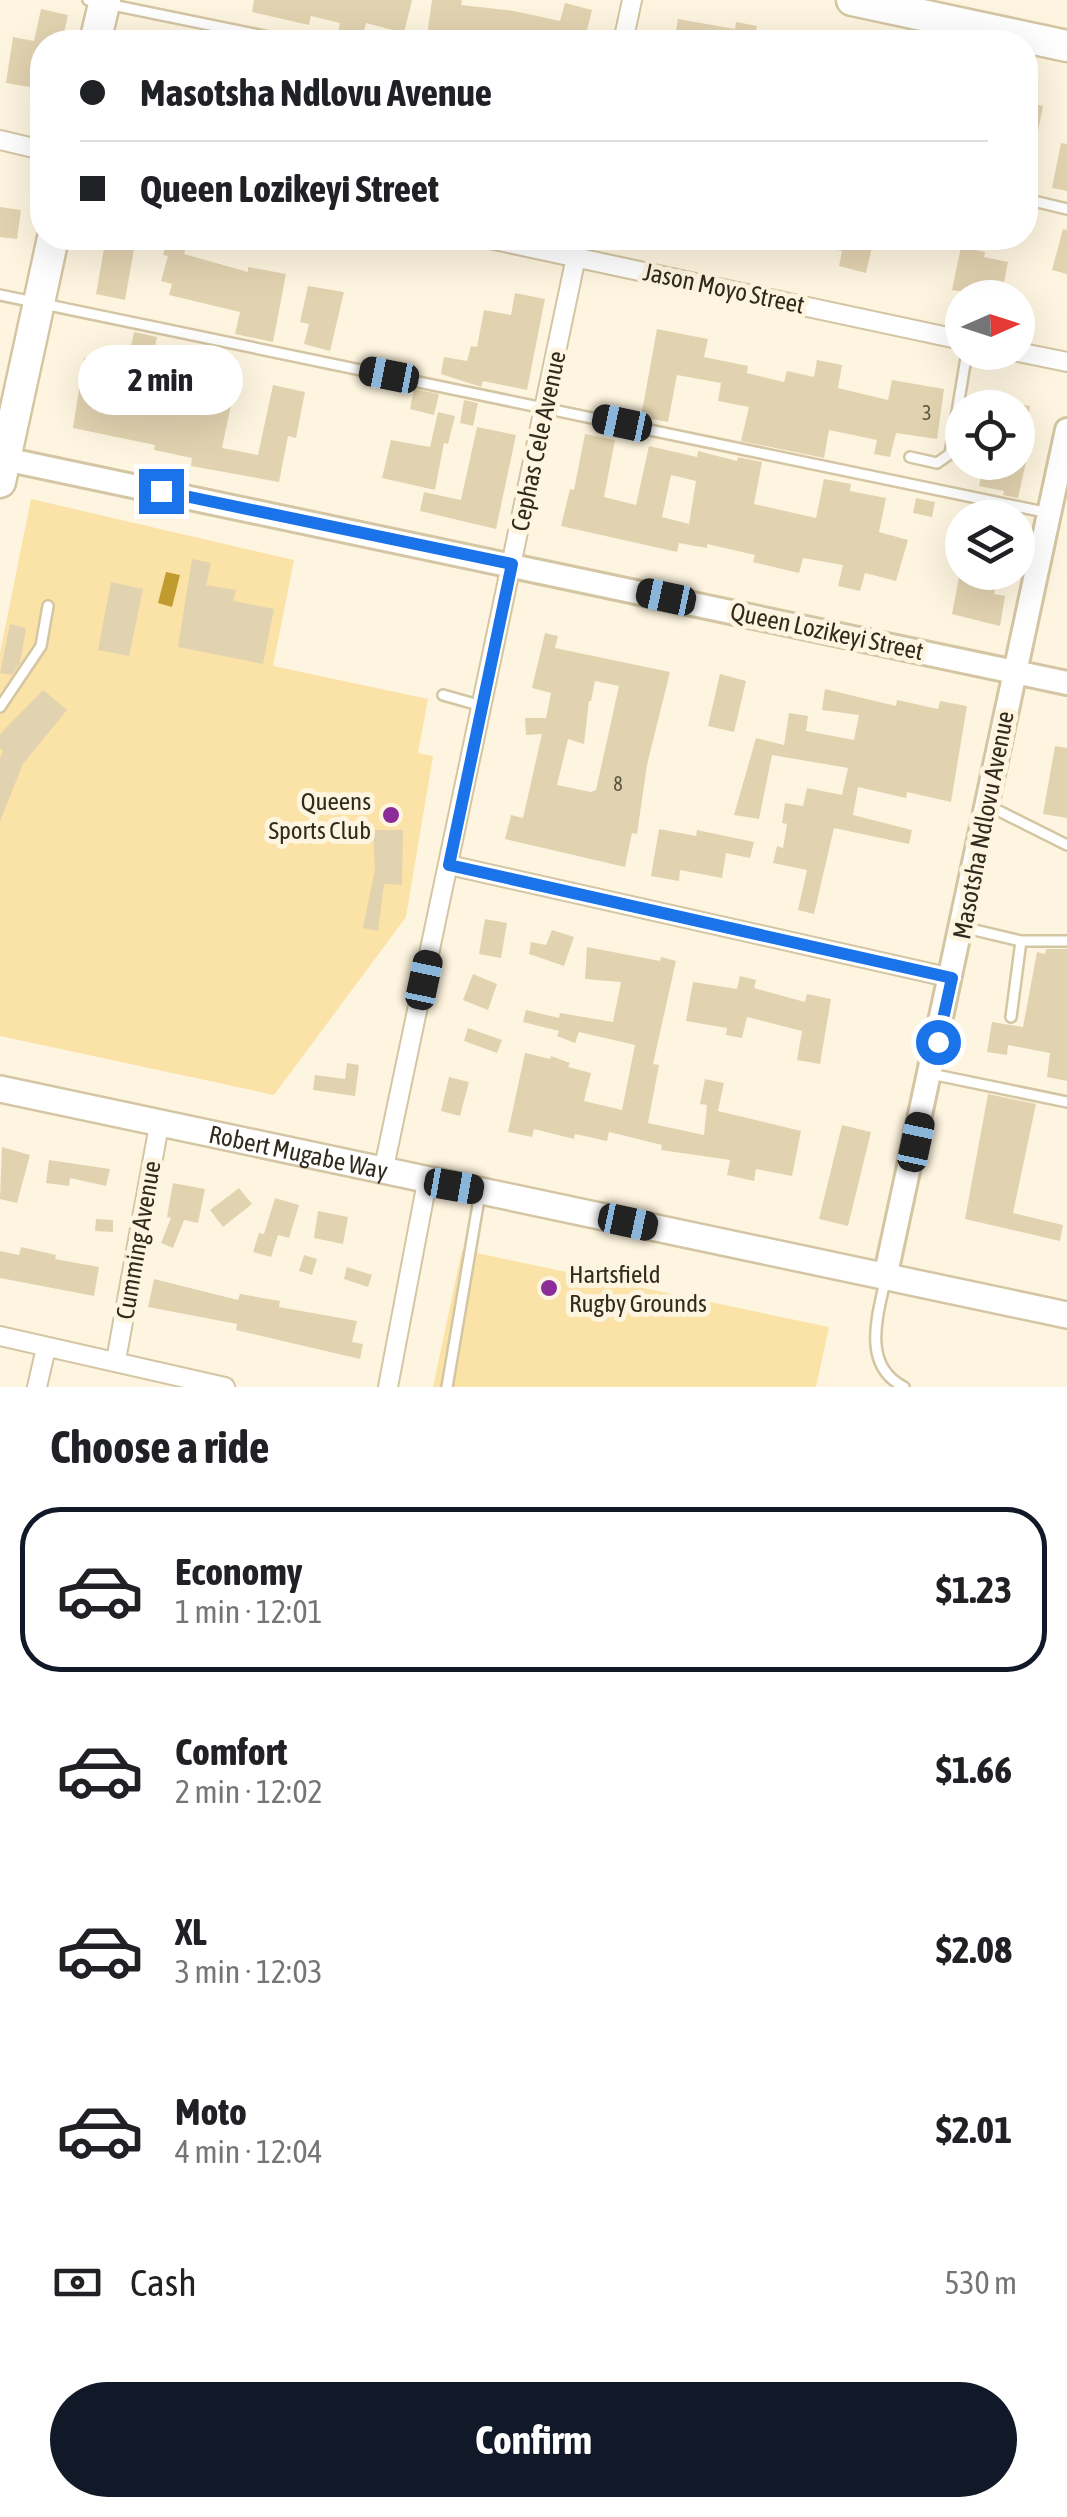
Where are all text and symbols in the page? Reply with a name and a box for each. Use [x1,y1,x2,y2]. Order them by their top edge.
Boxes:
text: Masotsha Ndlovu Avenue [140,71,492,114]
text: Queen Lozikeyi Street [140,167,439,210]
street label: Jason Moyo Street [641,257,807,319]
north arrow [945,280,1035,370]
map controls [945,280,1035,590]
callout: 2 min [79,346,244,416]
street label: Cephas Cele Avenue [505,348,571,534]
car [357,355,421,395]
text: 2 min [128,361,193,398]
button: locate [945,390,1035,480]
house number: 3 [922,401,932,424]
car [590,402,654,444]
route end [139,469,184,514]
button: layers [945,500,1035,590]
car [634,576,698,618]
street label: Queen Lozikeyi Street [728,597,926,665]
street label: Masotsha Ndlovu Avenue [947,709,1019,941]
house number: 8 [613,772,623,795]
place label: Queens Sports Club [269,787,371,844]
marker: Queens Sports Club [380,804,402,826]
car [403,948,445,1012]
route start [916,1020,961,1065]
car [895,1110,937,1174]
street label: Robert Mugabe Way [206,1120,390,1185]
street label: Cumming Avenue [110,1158,166,1322]
car [422,1166,486,1206]
car [596,1201,660,1243]
place label: Hartsfield Rugby Grounds [569,1260,707,1317]
marker: Hartsfield Rugby Grounds [538,1277,560,1299]
text: Choose a ride [50,1421,269,1473]
icon: car [55,1545,145,1635]
text: Economy [175,1550,302,1593]
text: $1.23 [936,1568,1012,1611]
text: 1 min · 12:01 [175,1593,322,1630]
icon: car [55,1725,145,1815]
text: Comfort [175,1730,287,1773]
text: $1.66 [936,1748,1012,1791]
text: 2 min · 12:02 [175,1773,322,1810]
icon: car [55,1905,145,1995]
text: XL [175,1910,207,1953]
text: $2.08 [936,1928,1012,1971]
text: 3 min · 12:03 [175,1953,322,1990]
icon: car [55,2085,145,2175]
text: Moto [175,2090,247,2133]
text: $2.01 [936,2108,1012,2151]
text: 4 min · 12:04 [175,2133,322,2170]
icon: cash [50,2255,105,2310]
text: Cash [130,2261,197,2304]
text: 530 m [944,2264,1017,2301]
button: Confirm [50,2382,1017,2497]

